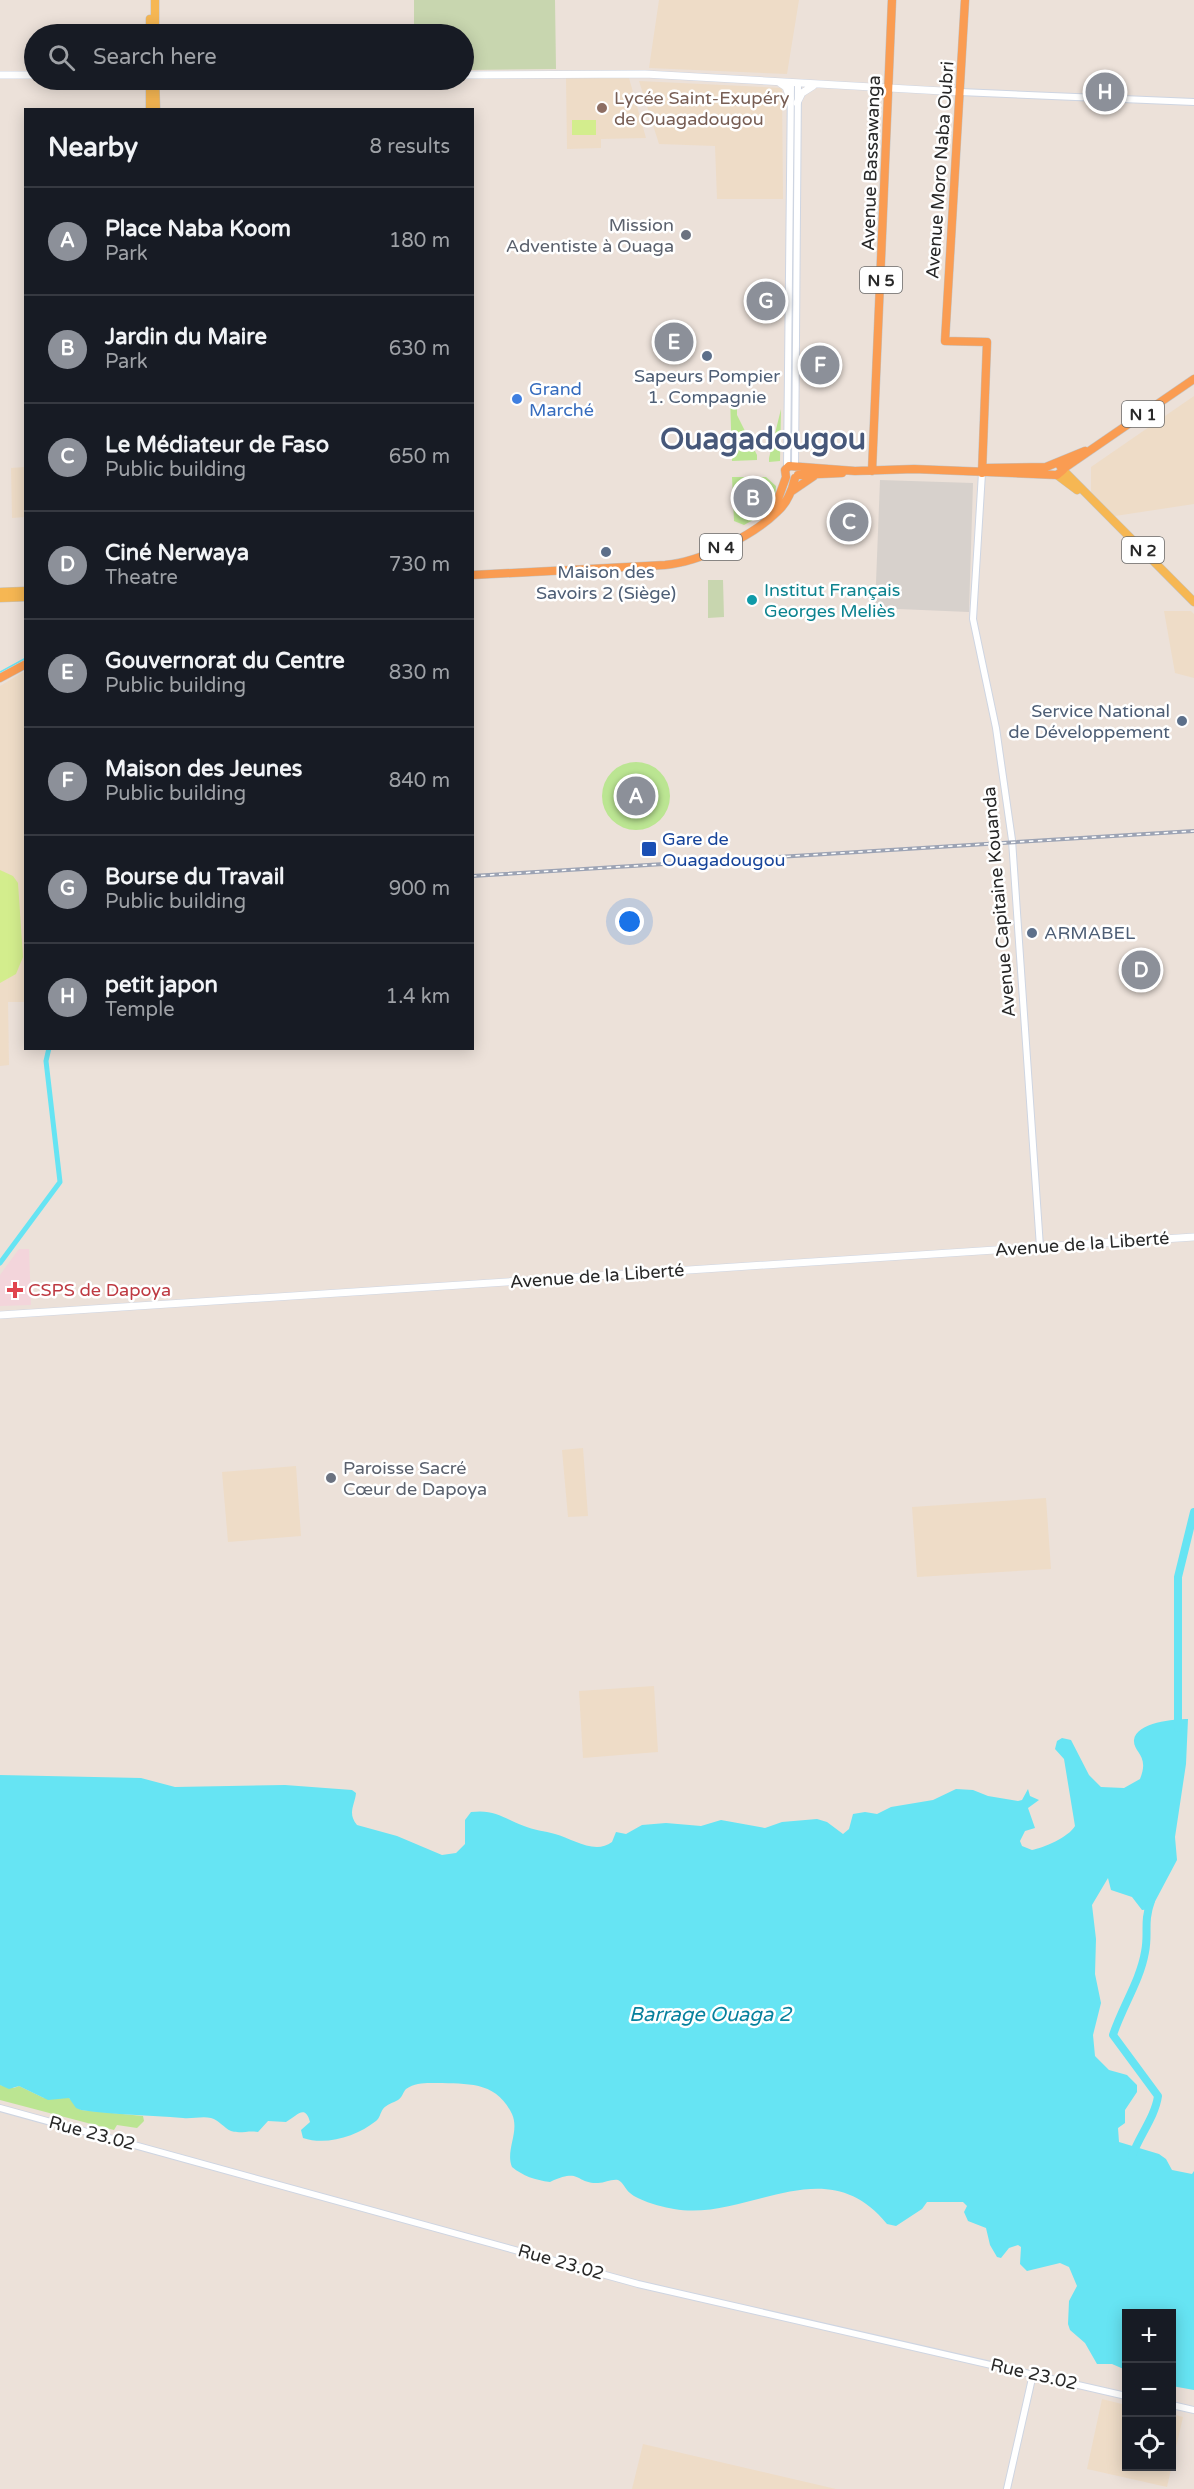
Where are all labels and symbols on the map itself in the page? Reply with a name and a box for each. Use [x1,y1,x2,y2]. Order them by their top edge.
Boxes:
street label: Avenue Moro Naba Oubri [921,60,959,280]
pin: H [1086,70,1124,115]
street label: Avenue Bassawanga [857,75,885,251]
place label: Lycée Saint-Exupéry de Ouagadougou [614,87,790,130]
marker: Lycée Saint-Exupéry de Ouagadougou [595,101,609,115]
place label: Mission Adventiste à Ouaga [506,214,674,257]
marker: Mission Adventiste à Ouaga [679,228,693,242]
road number: N 5 [860,267,902,293]
pin: G [746,278,786,324]
pin: E [654,320,694,364]
pin: F [800,342,840,388]
marker: Sapeurs Pompier 1. Compagnie [700,349,714,363]
place label: Sapeurs Pompier 1. Compagnie [634,365,780,408]
place label: Grand Marché [529,378,594,421]
marker: Grand Marché [510,392,524,406]
road number: N 1 [1122,401,1164,427]
district label: Ouagadougou [660,421,866,458]
pin: B [734,476,772,520]
pin: C [830,500,868,544]
road number: N 4 [700,534,742,560]
road number: N 2 [1122,537,1164,563]
marker: Maison des Savoirs 2 (Siège) [599,545,613,559]
place label: Maison des Savoirs 2 (Siège) [536,561,676,604]
place label: Institut Français Georges Meliès [764,579,901,622]
marker: Institut Français Georges Meliès [745,593,759,607]
place label: Service National de Développement [1008,700,1170,743]
marker: Service National de Développement [1175,714,1189,728]
pin: A [616,774,656,818]
street label: Avenue Capitaine Kouanda [978,786,1020,1018]
place label: Gare de Ouagadougou [662,828,786,871]
marker: Gare de Ouagadougou [640,840,658,858]
your location [615,907,644,936]
place label: ARMABEL [1044,922,1136,944]
marker: ARMABEL [1025,926,1039,940]
pin: D [1122,948,1160,992]
street label: Avenue de la Liberté [994,1227,1170,1261]
street label: Avenue de la Liberté [509,1259,685,1293]
place label: CSPS de Dapoya [28,1279,171,1301]
marker: CSPS de Dapoya [6,1281,24,1299]
place label: Paroisse Sacré Cœur de Dapoya [343,1457,487,1500]
marker: Paroisse Sacré Cœur de Dapoya [324,1471,338,1485]
water label: Barrage Ouaga 2 [629,2003,792,2027]
street label: Rue 23.02 [46,2111,138,2155]
street label: Rue 23.02 [515,2239,607,2285]
street label: Rue 23.02 [988,2353,1080,2395]

